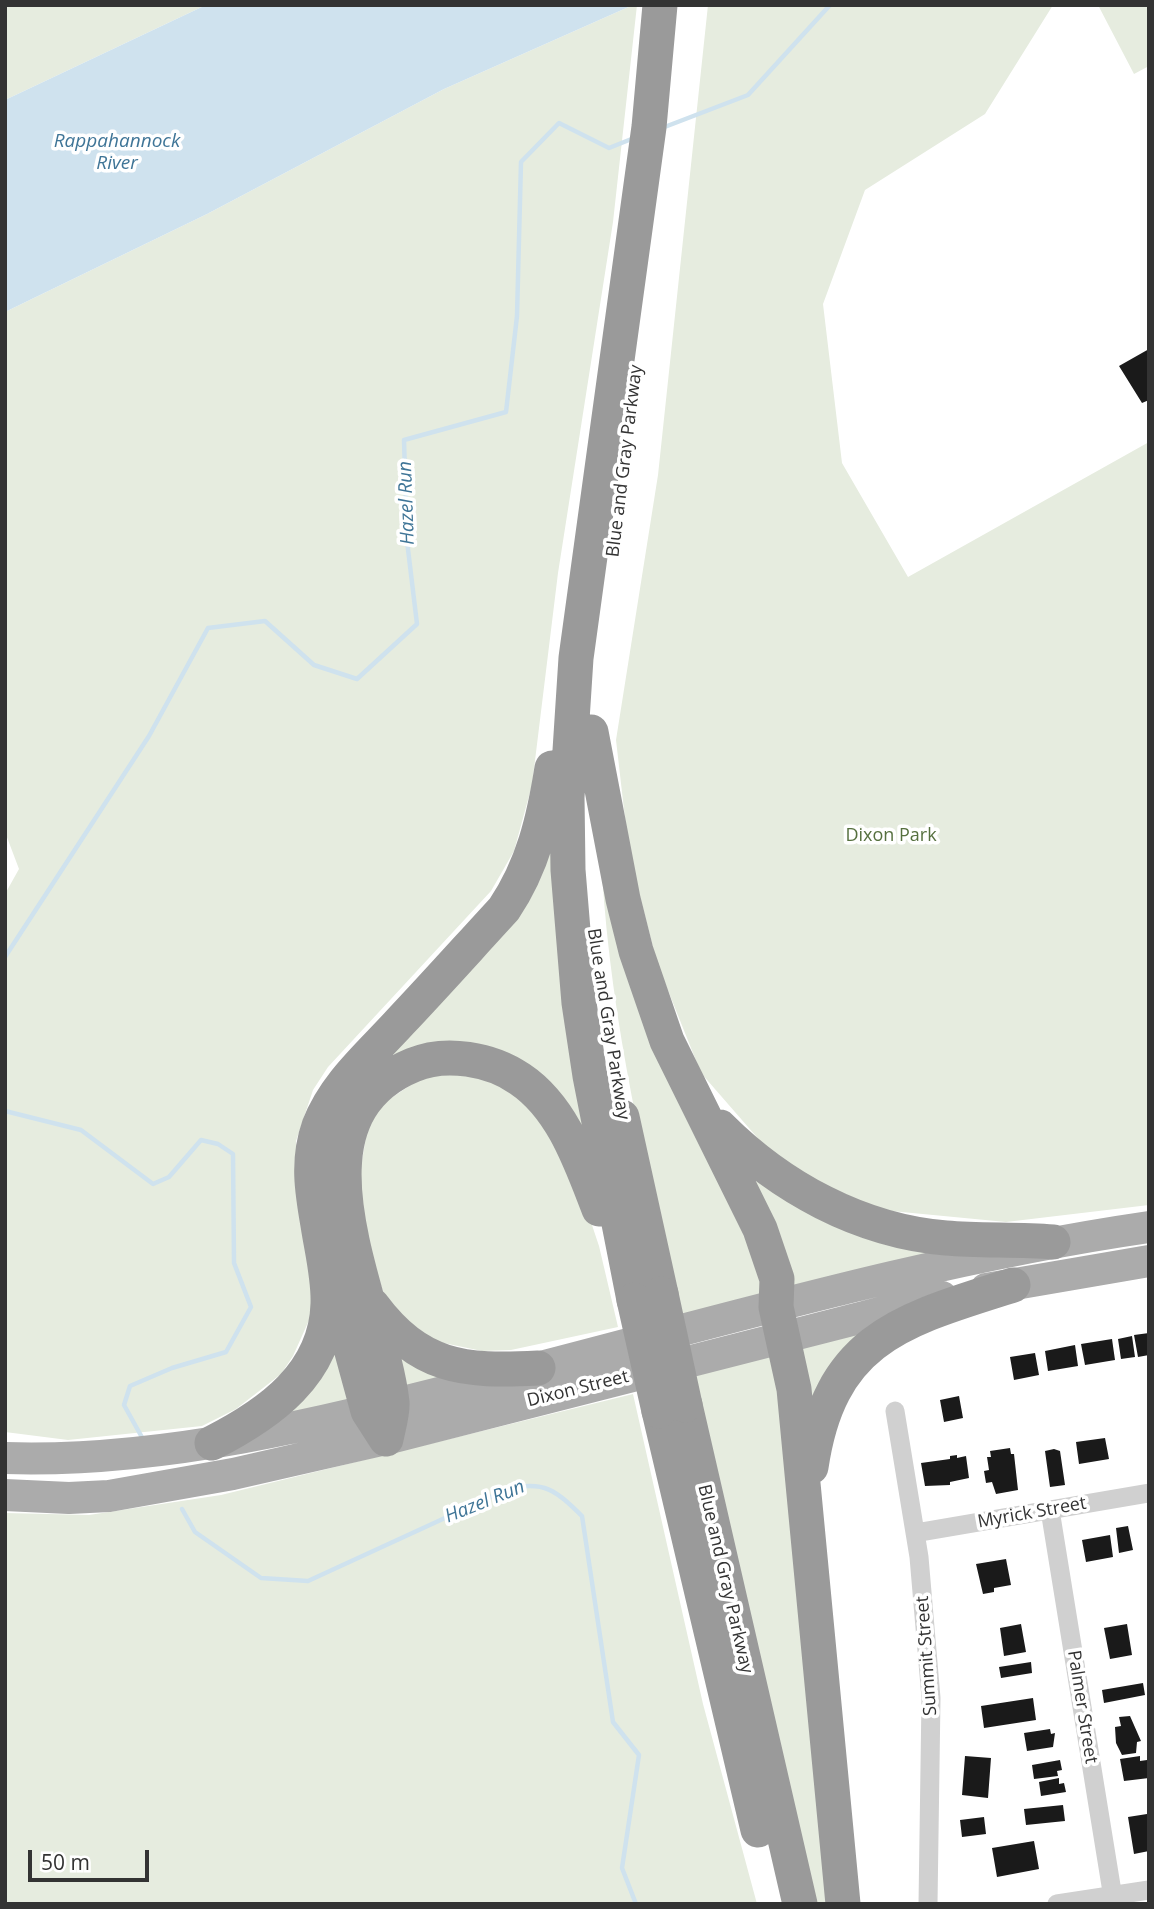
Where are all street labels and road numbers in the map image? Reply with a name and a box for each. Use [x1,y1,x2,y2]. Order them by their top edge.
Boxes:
street label: Blue and Gray Parkway [602,364,648,558]
street label: Blue and Gray Parkway [582,927,634,1121]
street label: Dixon Street [525,1366,631,1412]
street label: Blue and Gray Parkway [693,1482,757,1676]
street label: Myrick Street [976,1493,1088,1533]
street label: Summit Street [912,1595,942,1717]
street label: Palmer Street [1062,1649,1102,1765]

